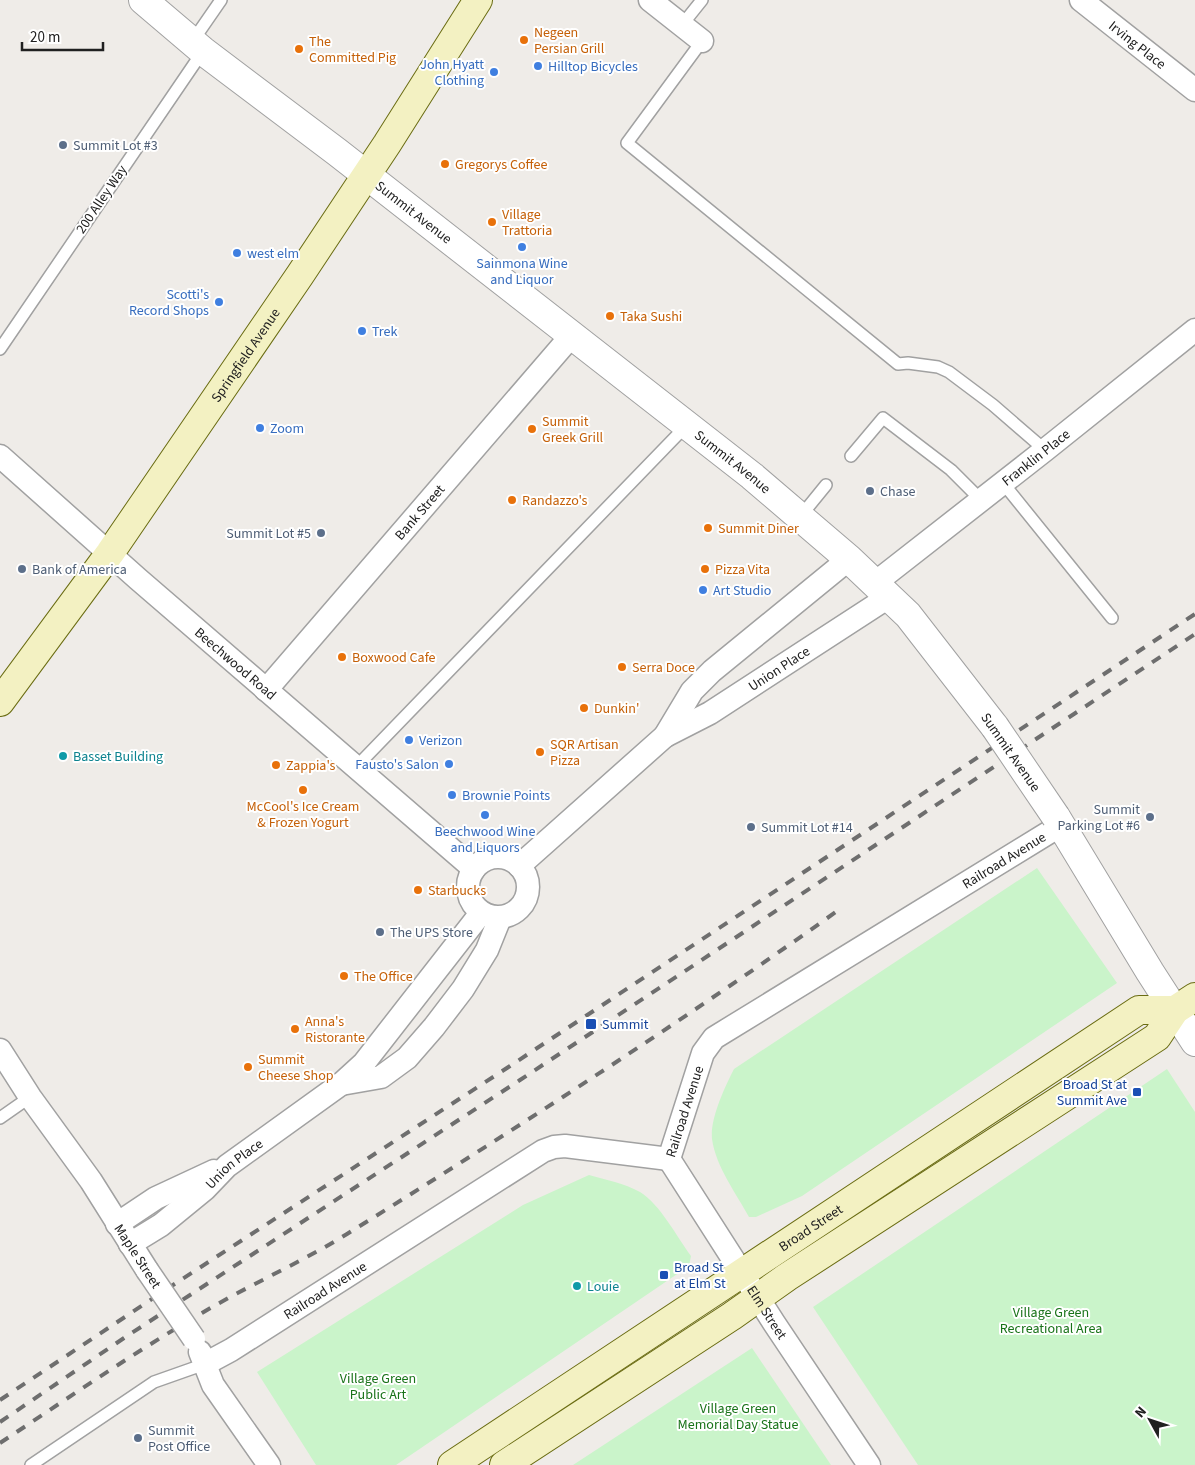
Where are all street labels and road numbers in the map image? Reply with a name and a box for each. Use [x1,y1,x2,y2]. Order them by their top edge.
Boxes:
street label: Irving Place [1104,16,1170,74]
street label: 200 Alley Way [71,161,133,238]
street label: Summit Avenue [371,176,456,249]
street label: Springfield Avenue [207,304,286,407]
street label: Franklin Place [998,425,1075,491]
street label: Summit Avenue [690,426,775,499]
street label: Bank Street [390,480,450,545]
street label: Beechwood Road [190,623,280,705]
street label: Union Place [745,642,814,697]
street label: Summit Avenue [975,709,1045,796]
street label: Railroad Avenue [959,828,1050,894]
street label: Railroad Avenue [661,1063,709,1160]
street label: Union Place [201,1134,267,1194]
street label: Broad Street [775,1200,847,1257]
street label: Maple Street [109,1220,166,1293]
street label: Railroad Avenue [280,1257,371,1325]
street label: Elm Street [742,1282,791,1344]

